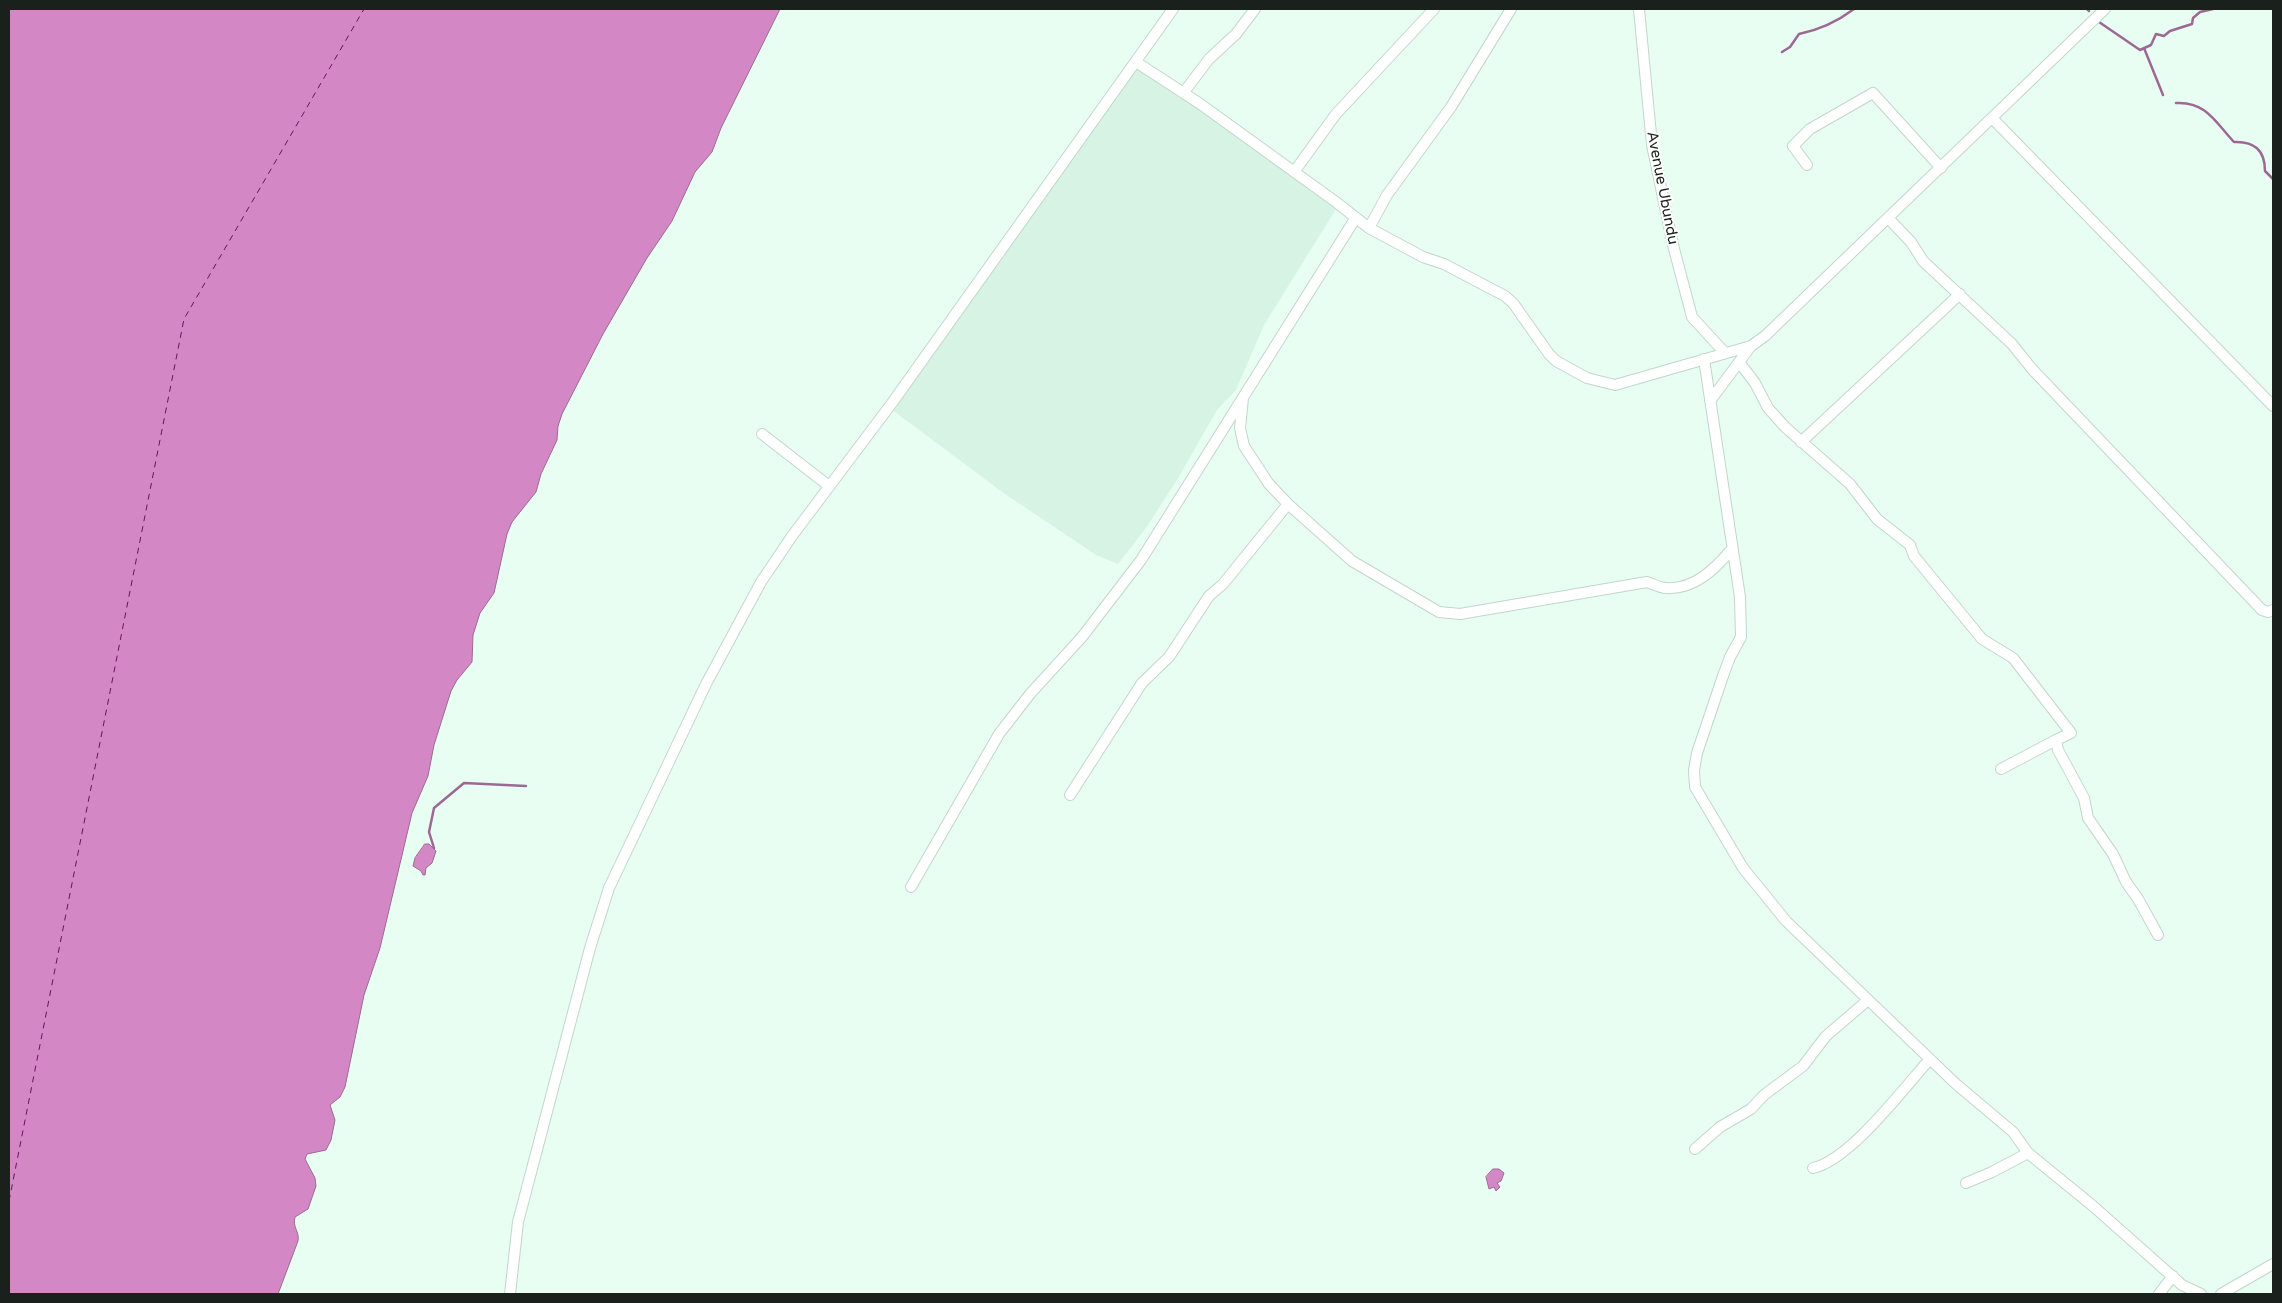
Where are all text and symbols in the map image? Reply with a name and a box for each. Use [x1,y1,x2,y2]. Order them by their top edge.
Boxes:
street label: Avenue Ubundu [1642,130,1682,246]

